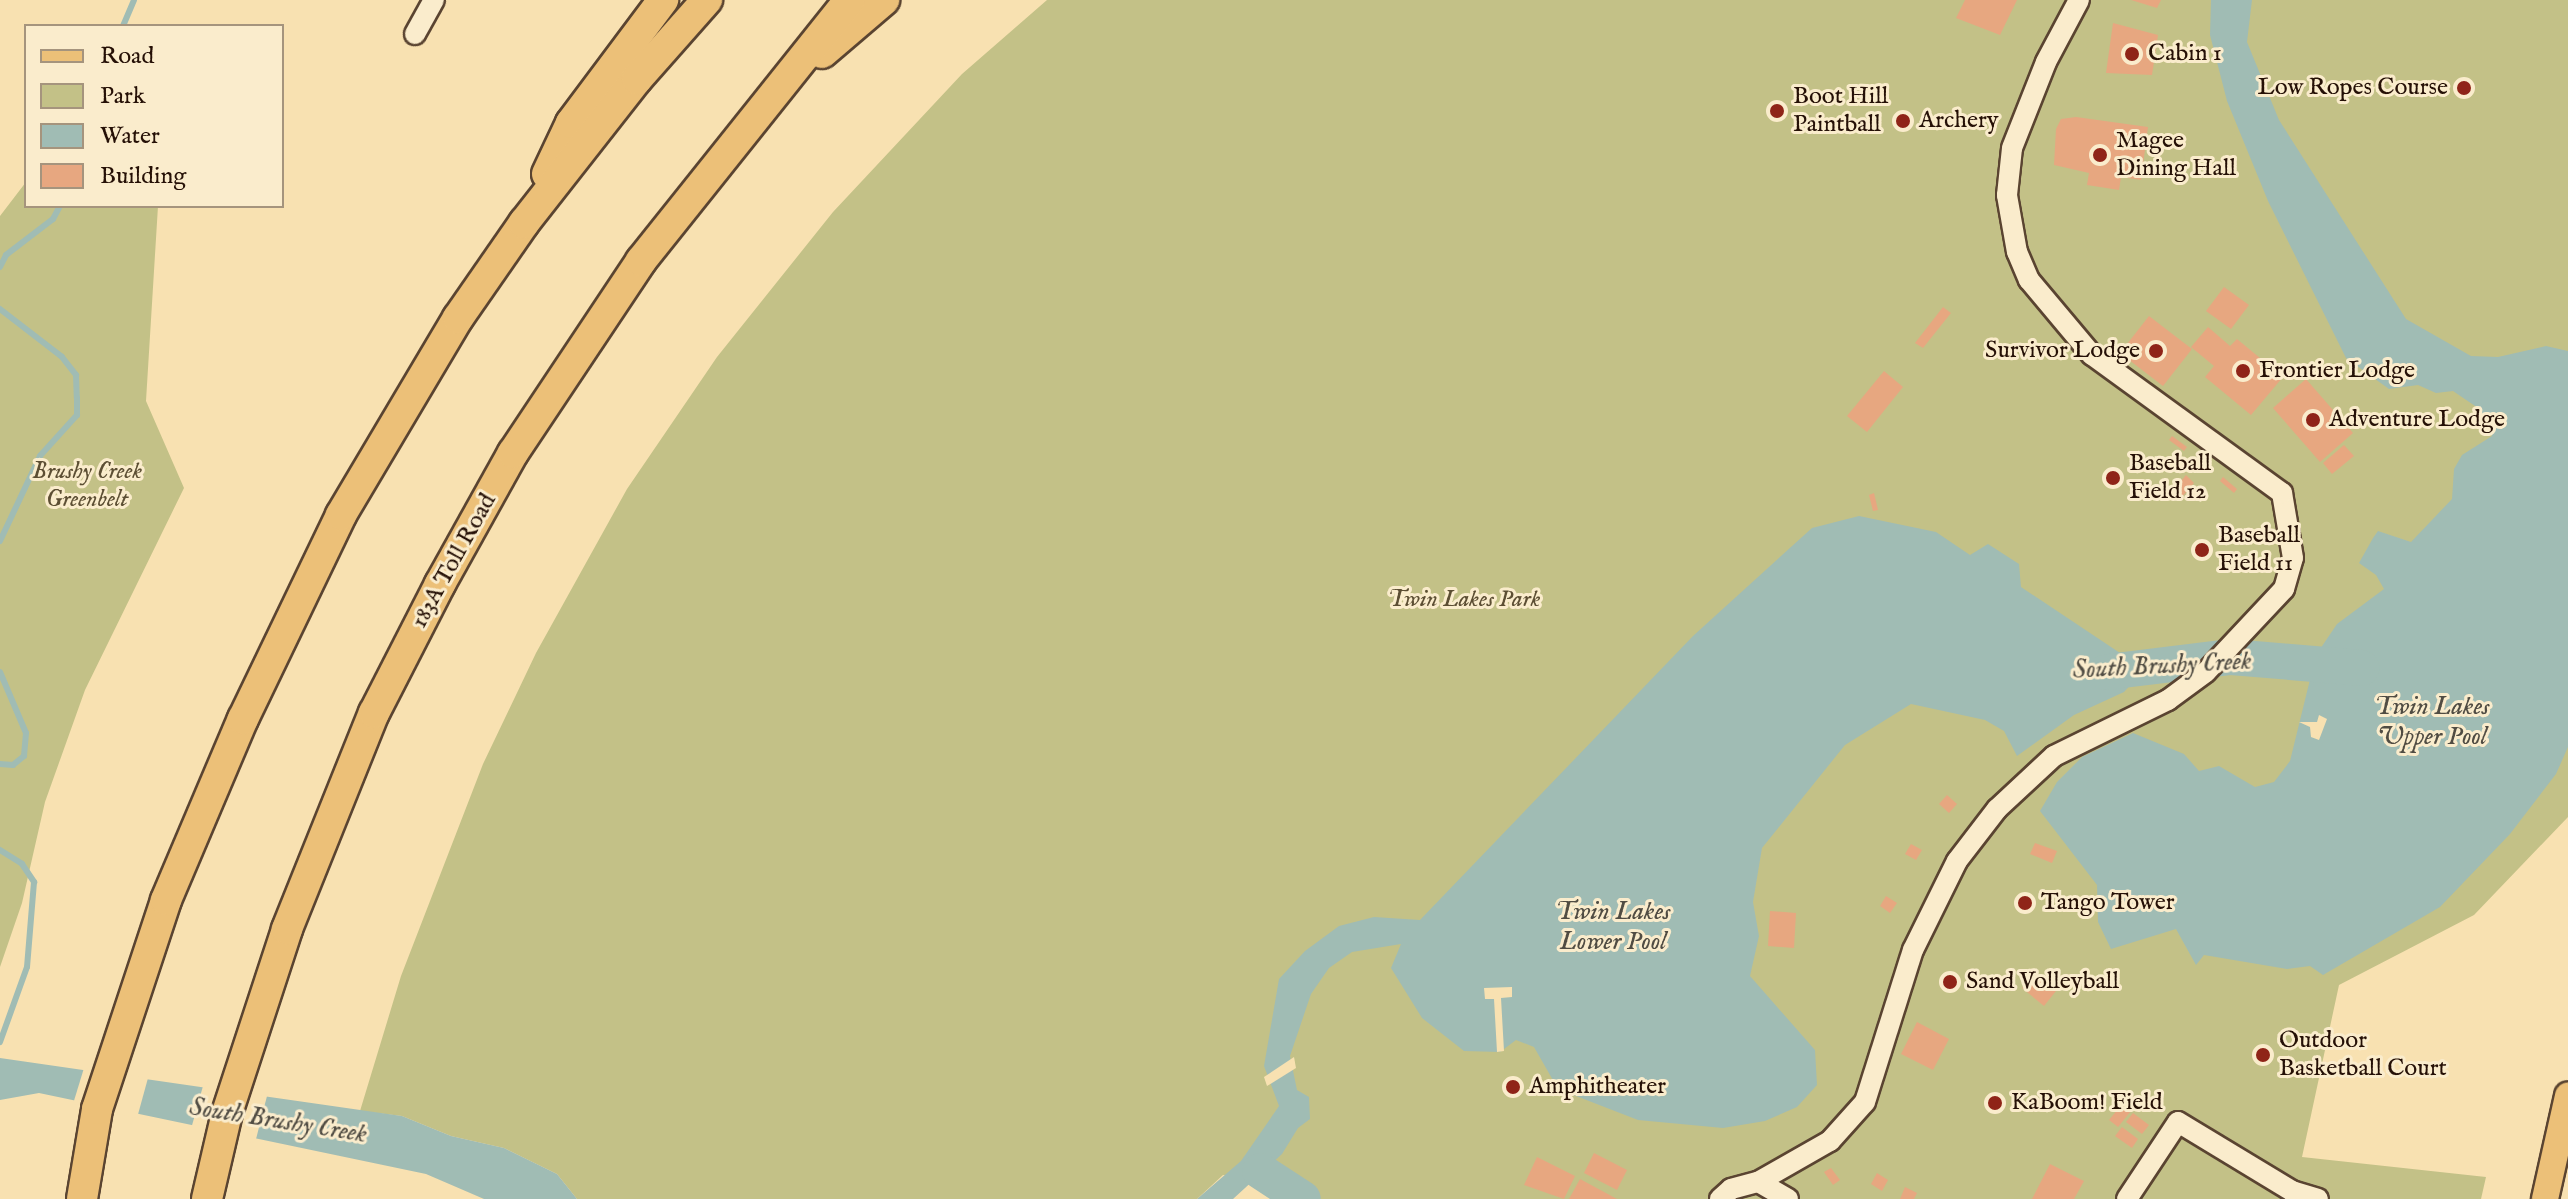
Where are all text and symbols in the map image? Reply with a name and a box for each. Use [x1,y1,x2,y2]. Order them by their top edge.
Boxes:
legend [24,24,284,208]
place label: Cabin 1 [2148,40,2222,68]
text: Road [100,41,154,72]
marker: Cabin 1 [2123,45,2141,63]
place label: Low Ropes Course [2258,74,2448,102]
marker: Low Ropes Course [2455,79,2473,97]
text: Park [100,81,146,112]
place label: Boot Hill Paintball [1793,83,1888,139]
marker: Boot Hill Paintball [1768,102,1786,120]
place label: Archery [1919,107,1999,135]
marker: Archery [1894,112,1912,130]
text: Water [100,121,160,152]
place label: Magee Dining Hall [2116,127,2236,183]
marker: Magee Dining Hall [2091,146,2109,164]
text: Building [100,161,186,192]
place label: Survivor Lodge [1985,337,2140,365]
marker: Survivor Lodge [2147,342,2165,360]
place label: Frontier Lodge [2259,357,2415,385]
marker: Frontier Lodge [2234,362,2252,380]
place label: Adventure Lodge [2329,406,2505,434]
marker: Adventure Lodge [2304,411,2322,429]
place label: Baseball Field 12 [2129,450,2211,506]
park label: Brushy Creek Greenbelt [32,458,142,514]
marker: Baseball Field 12 [2104,469,2122,487]
street label: 183A Toll Road [405,489,503,633]
place label: Baseball Field 11 [2218,522,2300,578]
marker: Baseball Field 11 [2193,541,2211,559]
park label: Twin Lakes Park [1388,586,1540,614]
water label: South Brushy Creek [2072,646,2252,686]
water label: Twin Lakes Upper Pool [2375,691,2489,752]
place label: Tango Tower [2041,889,2174,917]
marker: Tango Tower [2016,894,2034,912]
water label: Twin Lakes Lower Pool [1556,896,1670,958]
place label: Sand Volleyball [1966,968,2119,996]
marker: Sand Volleyball [1941,973,1959,991]
place label: Outdoor Basketball Court [2279,1027,2447,1083]
marker: Outdoor Basketball Court [2254,1046,2272,1064]
place label: Amphitheater [1529,1073,1666,1101]
marker: Amphitheater [1504,1078,1522,1096]
place label: KaBoom! Field [2011,1089,2163,1117]
water label: South Brushy Creek [187,1092,369,1150]
marker: KaBoom! Field [1986,1094,2004,1112]

